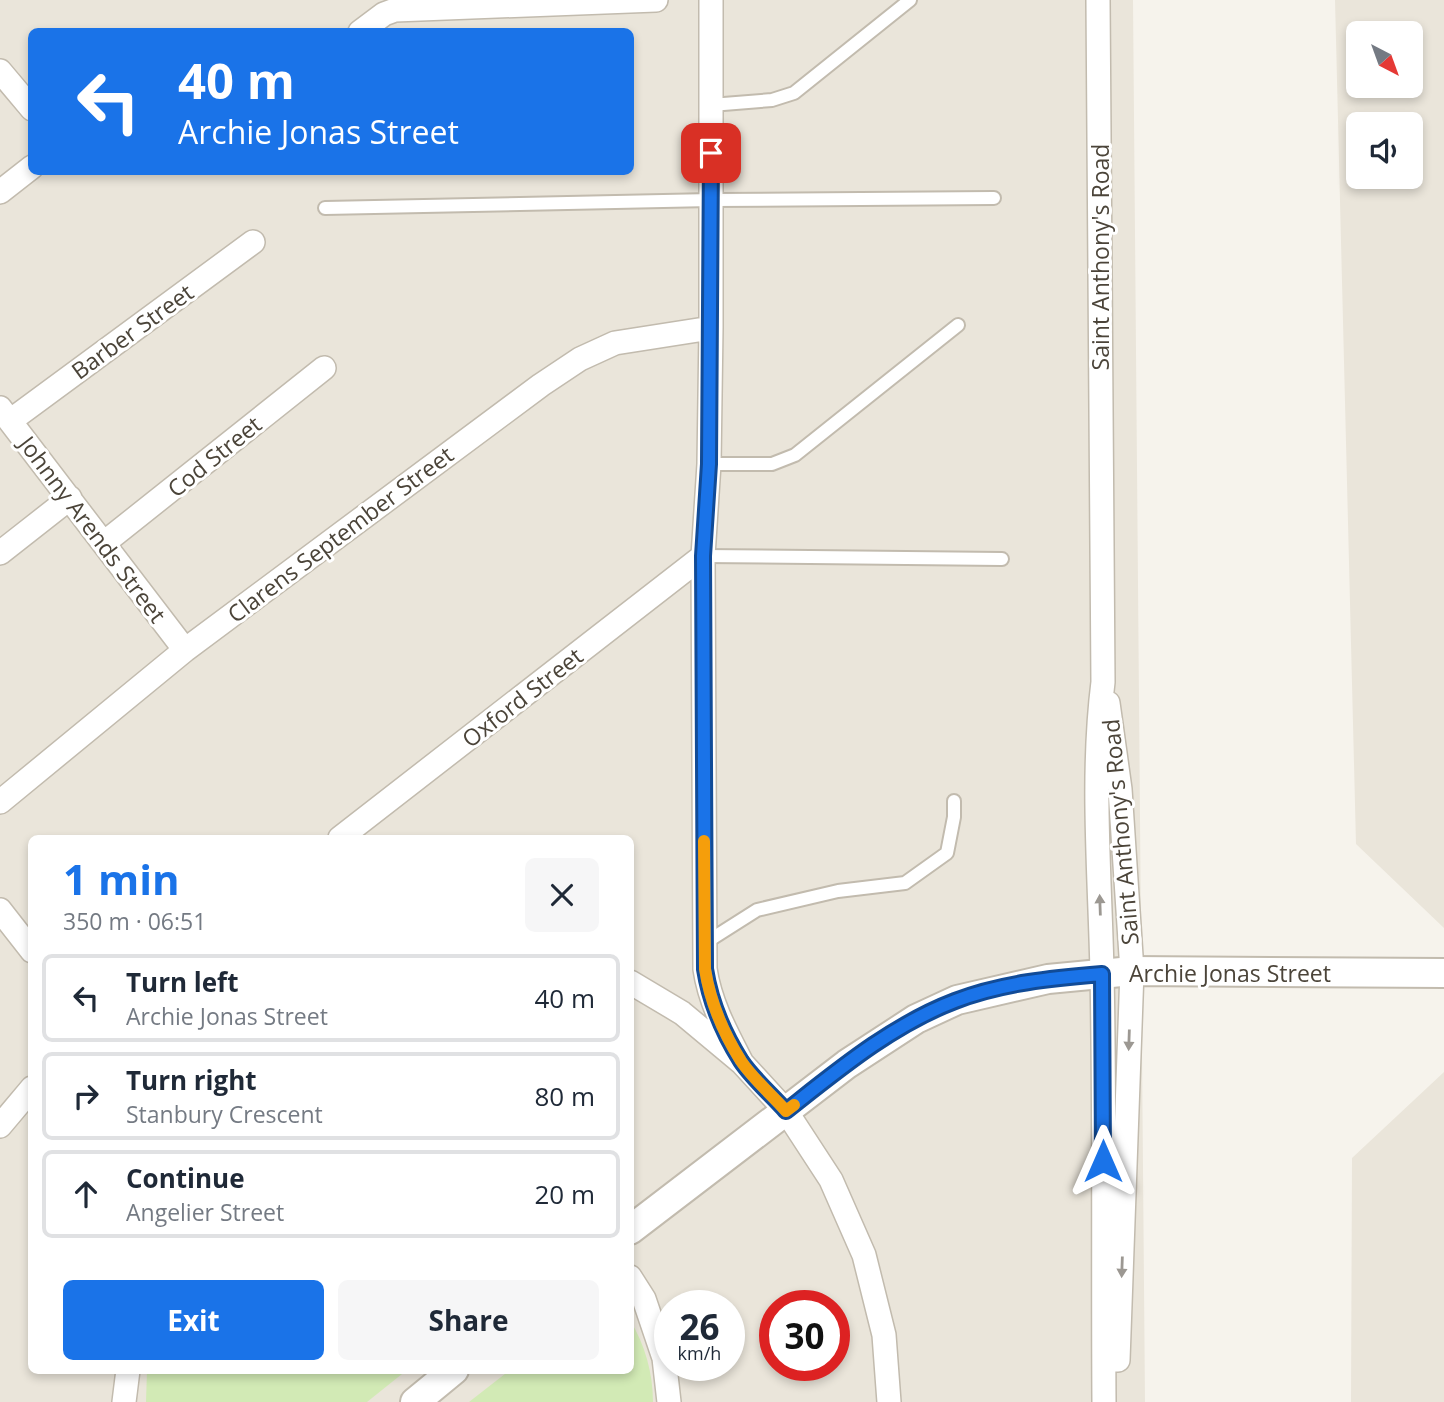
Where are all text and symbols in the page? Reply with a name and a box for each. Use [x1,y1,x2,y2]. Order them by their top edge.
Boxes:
north arrow [1346,21,1423,98]
map controls [1346,21,1423,189]
text: 40 m [178,47,295,113]
icon: left [63,56,154,147]
text: Archie Jonas Street [178,110,459,153]
button: sound [1346,112,1423,189]
pin [681,123,741,183]
icon: arrive [692,134,730,172]
street label: Saint Anthony's Road [1084,144,1116,370]
street label: Barber Street [64,276,200,386]
street label: Cod Street [160,408,268,504]
street label: Johnny Arends Street [11,428,174,629]
street label: Clarens September Street [221,438,459,630]
street label: Oxford Street [455,640,589,754]
street label: Saint Anthony's Road [1094,718,1146,946]
text: 1 min [63,850,180,907]
button: close [525,858,599,932]
one-way arrow [1094,894,1105,916]
text: 350 m · 06:51 [63,905,206,937]
street label: Archie Jonas Street [1129,957,1331,989]
text: Turn left [126,964,238,1000]
icon: left [67,979,105,1017]
text: 40 m [534,980,595,1016]
text: Archie Jonas Street [126,1000,328,1032]
one-way arrow [1124,1029,1135,1051]
text: Turn right [126,1062,257,1098]
icon: right [67,1077,105,1115]
text: 80 m [534,1078,595,1114]
text: Stanbury Crescent [126,1098,323,1130]
position arrow [1066,1124,1140,1198]
text: Continue [126,1160,245,1196]
icon: ahead [67,1175,105,1213]
text: 20 m [534,1176,595,1212]
text: Angelier Street [126,1196,284,1228]
one-way arrow [1116,1256,1127,1278]
button: Exit [63,1280,324,1360]
button: Share [338,1280,599,1360]
speed limit sign: 30 [759,1290,850,1381]
text: 26 [679,1303,720,1350]
text: km/h [678,1341,721,1365]

